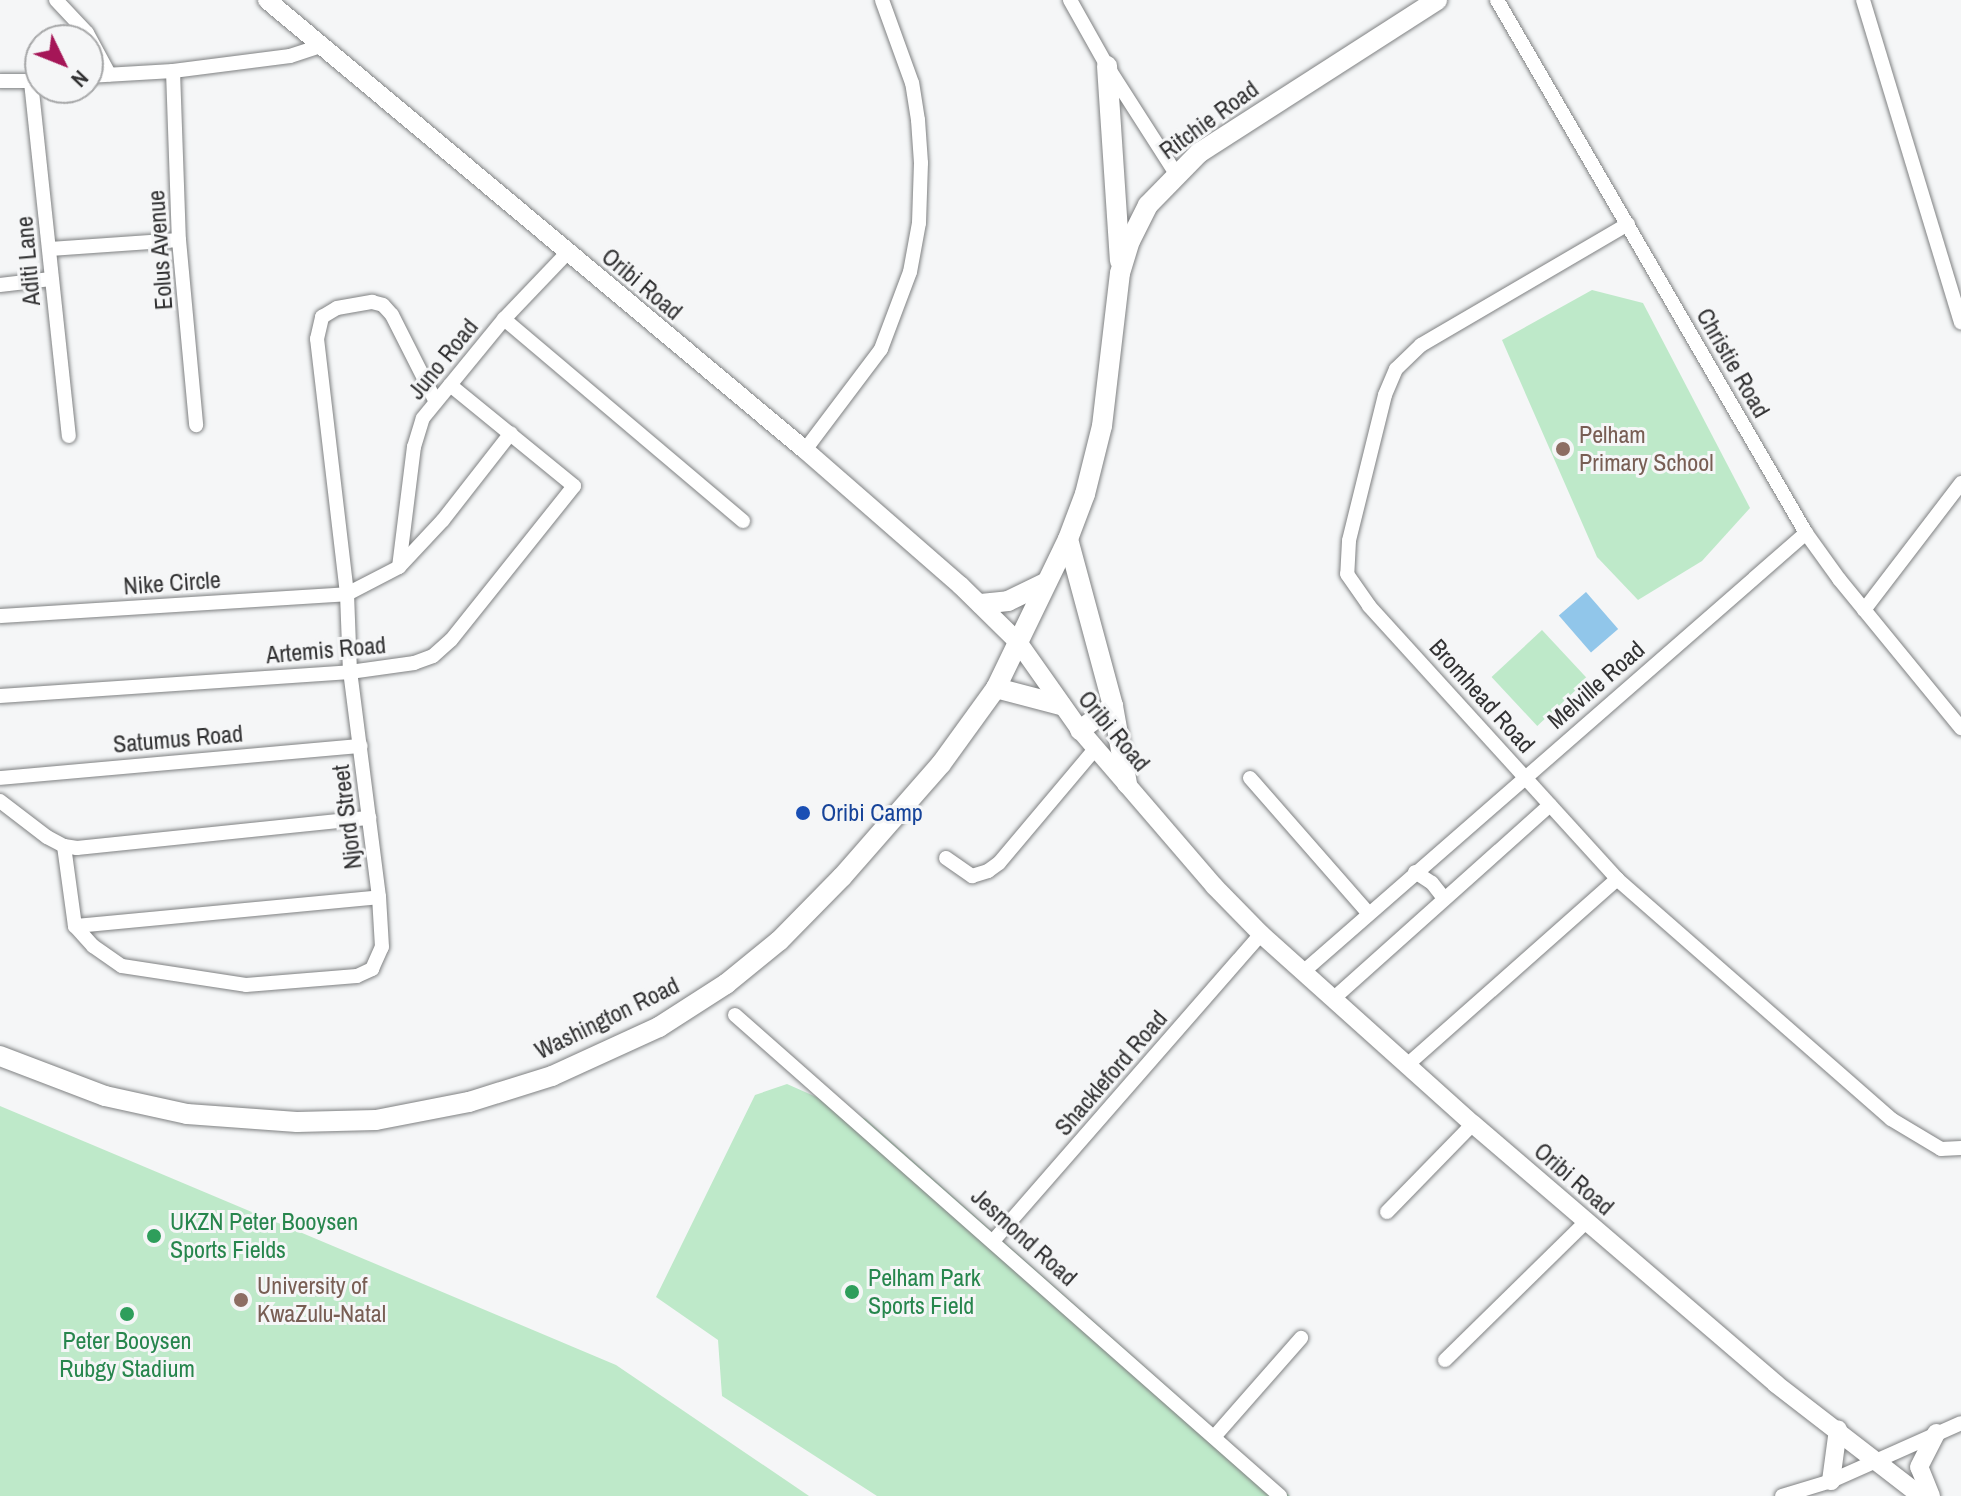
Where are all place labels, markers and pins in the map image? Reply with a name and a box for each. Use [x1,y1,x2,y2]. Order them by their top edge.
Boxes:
place label: Pelham Primary School [1579,421,1714,477]
marker: Pelham Primary School [1554,440,1572,458]
place label: Oribi Camp [821,799,923,827]
marker: Oribi Camp [792,802,814,824]
place label: UKZN Peter Booysen Sports Fields [170,1208,358,1264]
marker: UKZN Peter Booysen Sports Fields [145,1227,163,1245]
place label: Pelham Park Sports Field [868,1264,981,1320]
place label: University of KwaZulu-Natal [257,1272,386,1328]
marker: Pelham Park Sports Field [843,1283,861,1301]
marker: University of KwaZulu-Natal [232,1291,250,1309]
marker: Peter Booysen Rubgy Stadium [118,1305,136,1323]
place label: Peter Booysen Rubgy Stadium [59,1327,195,1383]

